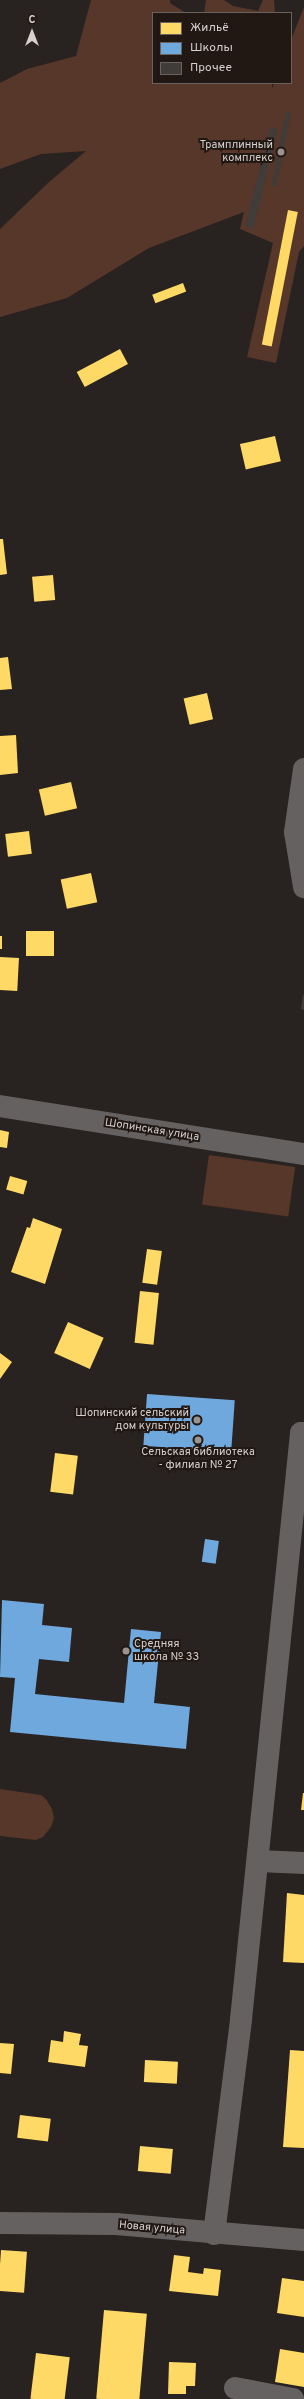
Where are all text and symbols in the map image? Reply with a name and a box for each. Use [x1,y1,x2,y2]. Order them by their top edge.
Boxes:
north arrow [12,12,52,52]
legend [152,12,292,84]
text: С [28,13,36,27]
text: Жильё [190,20,229,36]
text: Школы [190,40,233,56]
text: Прочее [190,60,232,76]
place label: Трамплинный комплекс [200,139,273,165]
marker: Трамплинный комплекс [276,147,286,157]
street label: Шопинская улица [104,1116,200,1144]
place label: Шопинский сельский дом культуры [75,1407,189,1433]
marker: Шопинский сельский дом культуры [192,1415,202,1425]
marker: Сельская библиотека - филиал № 27 [193,1435,203,1445]
place label: Сельская библиотека - филиал № 27 [141,1446,255,1472]
place label: Средняя школа № 33 [134,1638,199,1664]
marker: Средняя школа № 33 [121,1646,131,1656]
street label: Новая улица [118,2219,186,2237]

